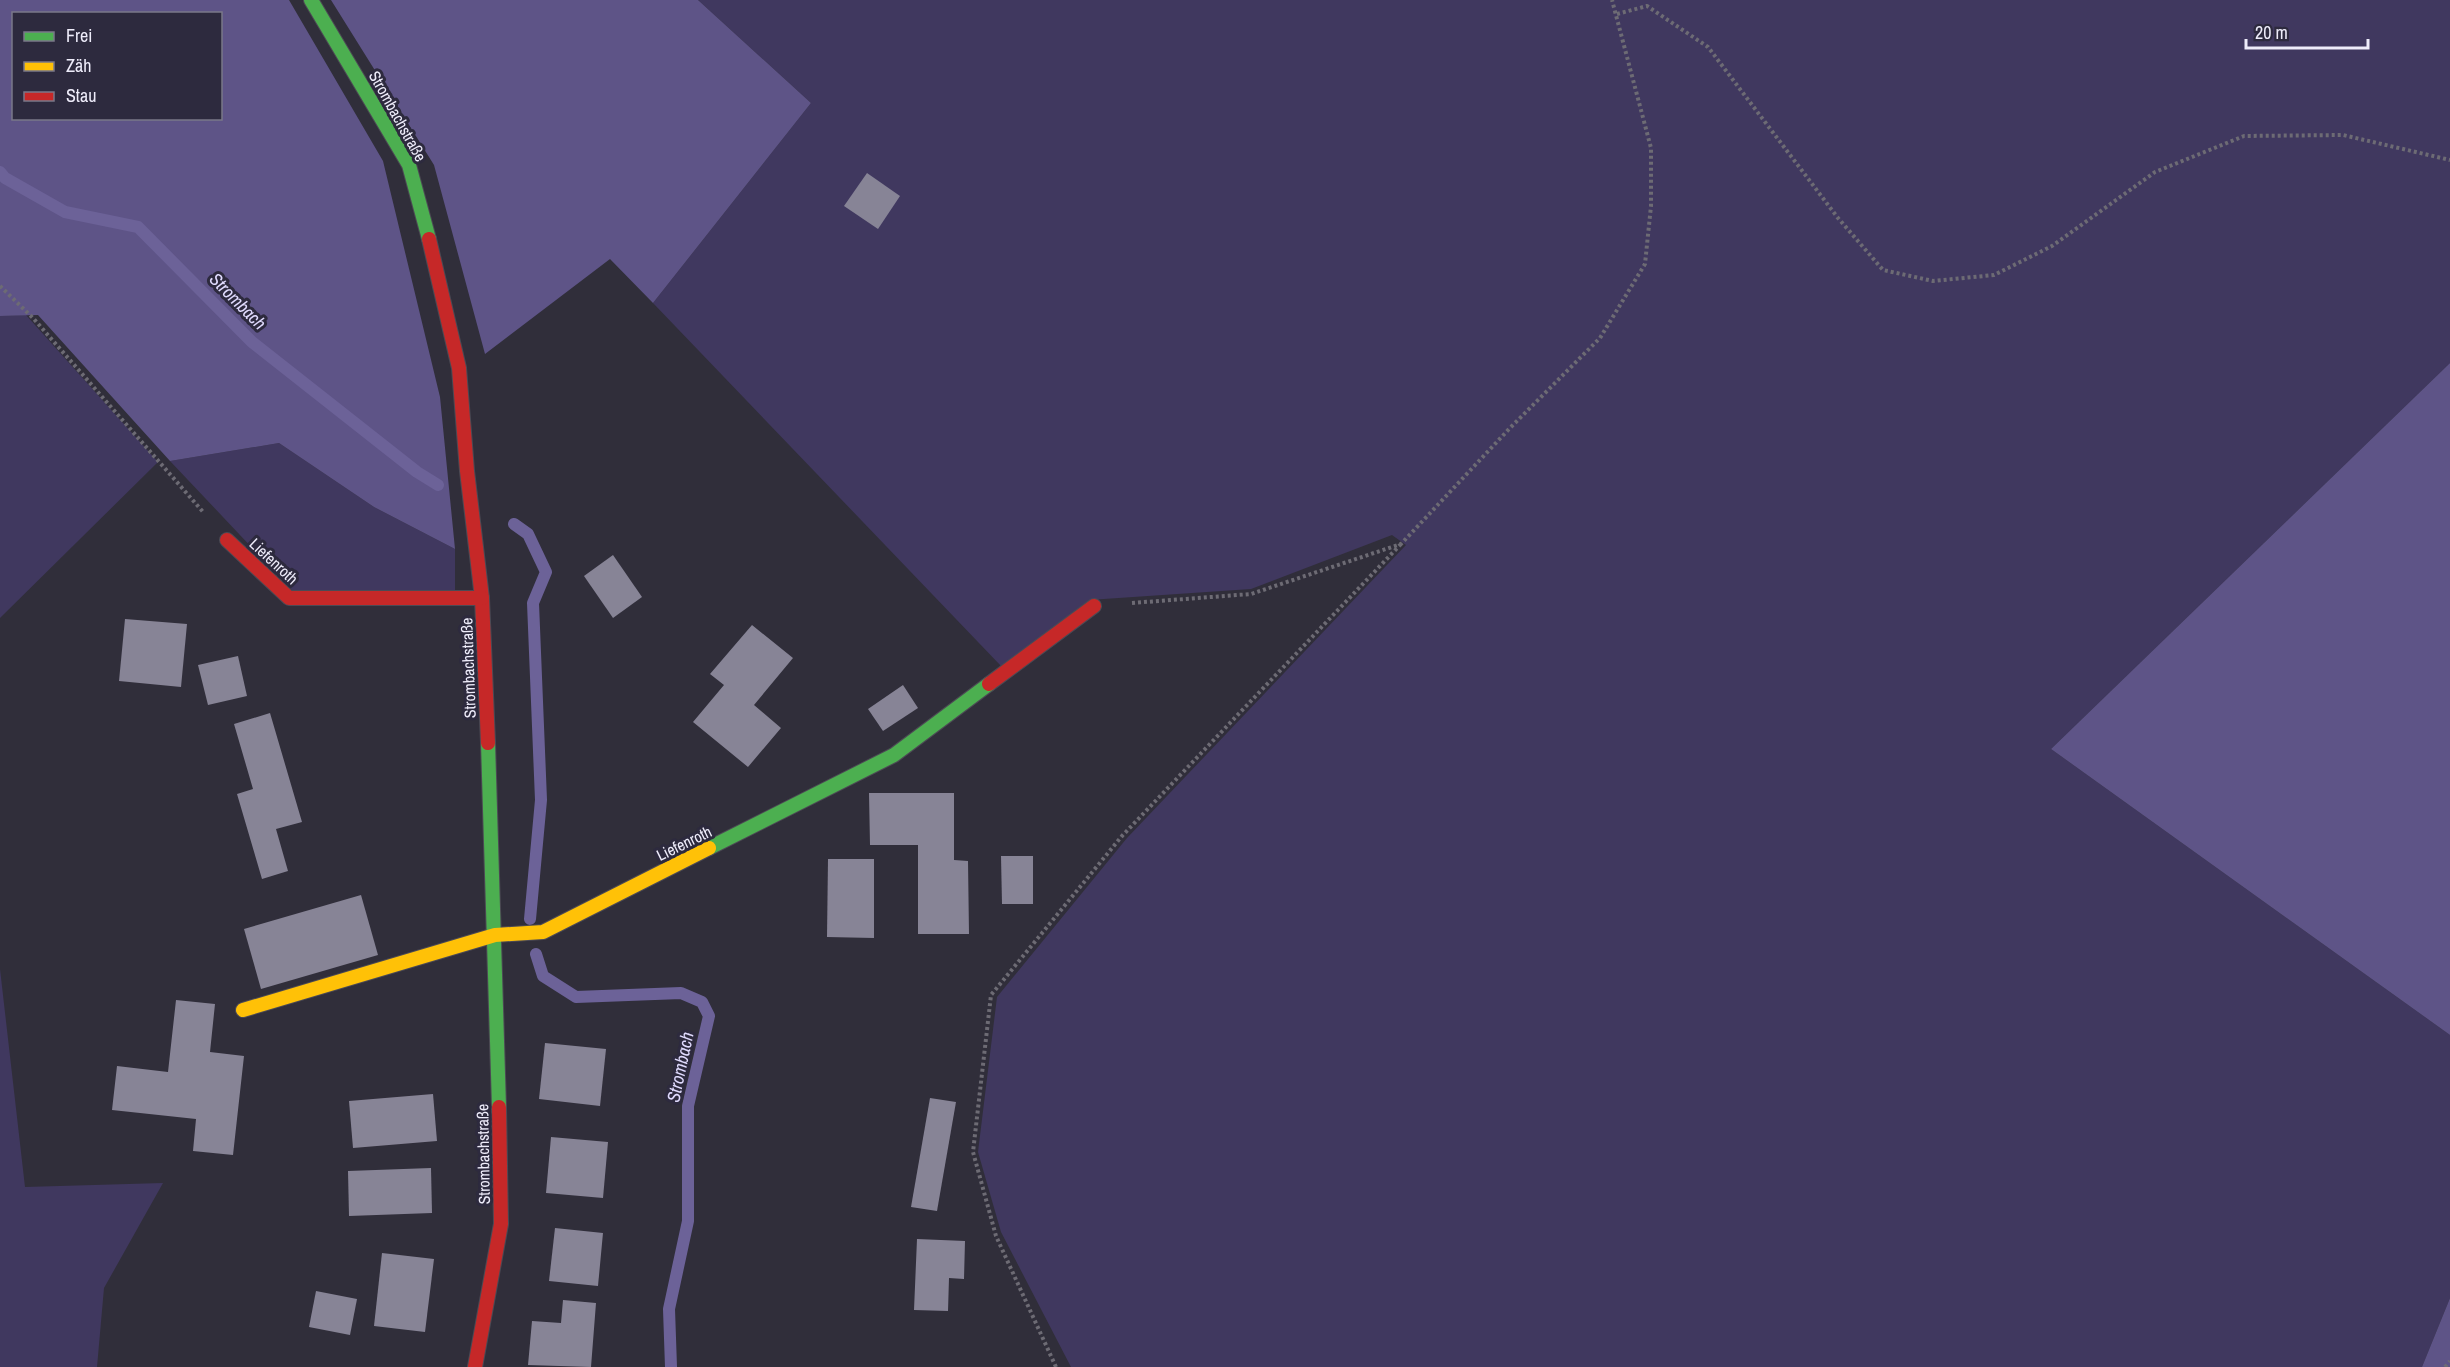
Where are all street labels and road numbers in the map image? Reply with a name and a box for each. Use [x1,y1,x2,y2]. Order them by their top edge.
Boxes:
street label: Strombachstraße [364,67,432,165]
street label: Liefenroth [245,533,303,589]
street label: Strombachstraße [455,617,481,719]
street label: Liefenroth [653,820,715,866]
street label: Strombachstraße [471,1104,495,1204]

